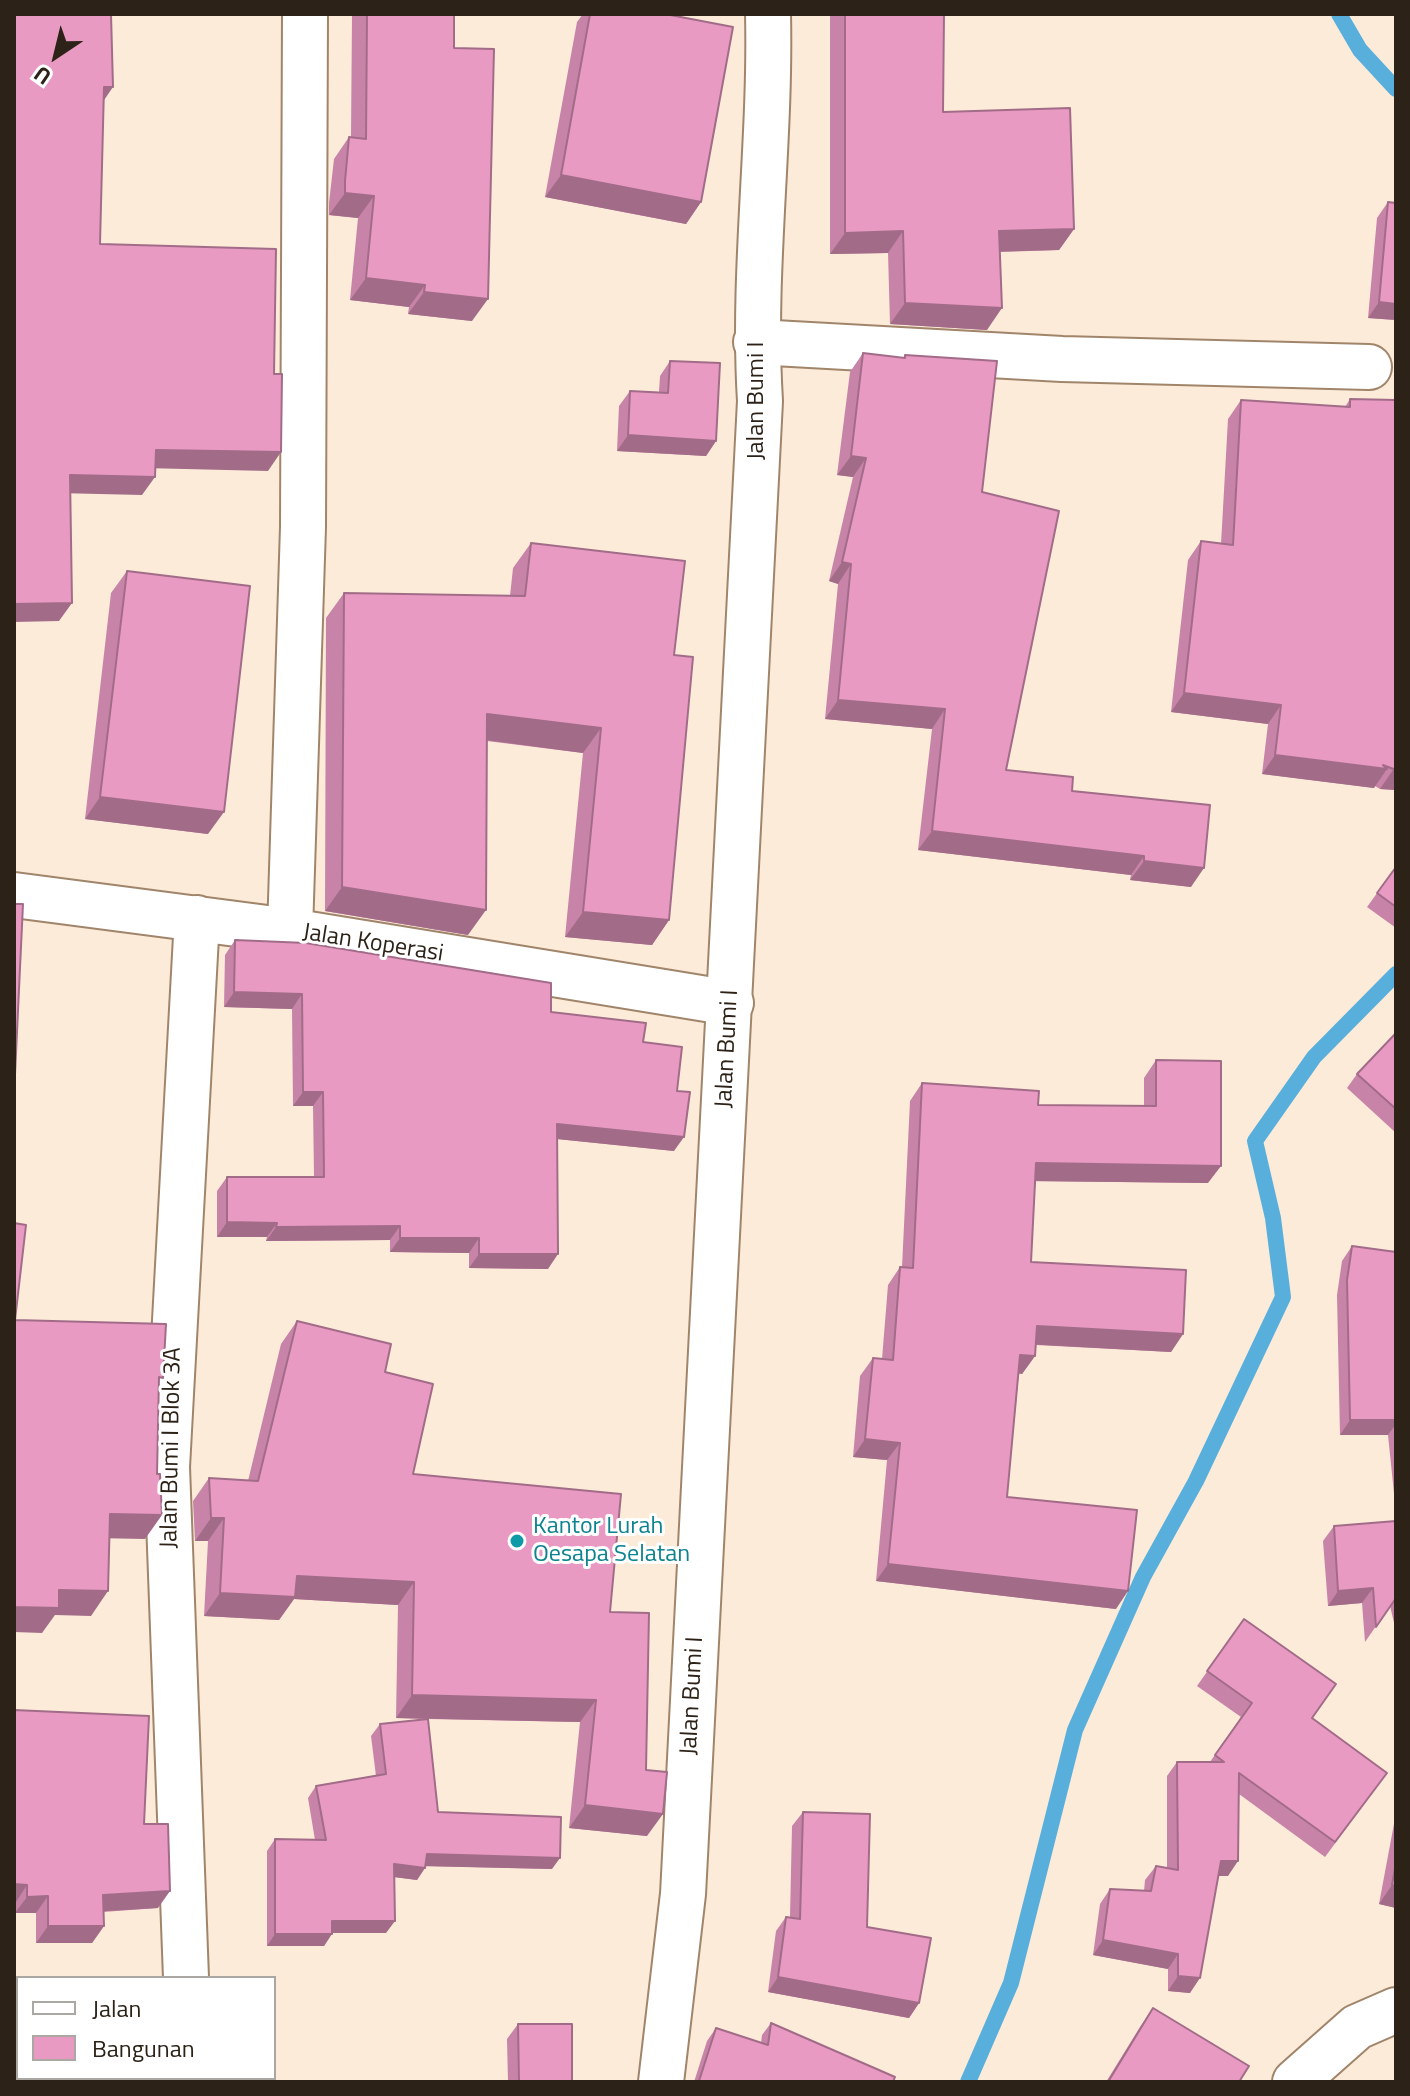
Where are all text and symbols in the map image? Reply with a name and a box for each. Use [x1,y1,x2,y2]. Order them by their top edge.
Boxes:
north arrow [16,16,96,96]
text: U [27,58,58,94]
street label: Jalan Bumi I [743,342,771,460]
street label: Jalan Koperasi [301,919,445,969]
street label: Jalan Bumi I [711,989,745,1109]
street label: Jalan Bumi I Blok 3A [156,1347,188,1549]
place label: Kantor Lurah Oesapa Selatan [533,1513,690,1569]
marker: Kantor Lurah Oesapa Selatan [508,1532,526,1550]
street label: Jalan Bumi I [676,1636,710,1756]
legend [16,1976,276,2080]
text: Jalan [92,1990,141,2026]
text: Bangunan [92,2030,195,2066]

